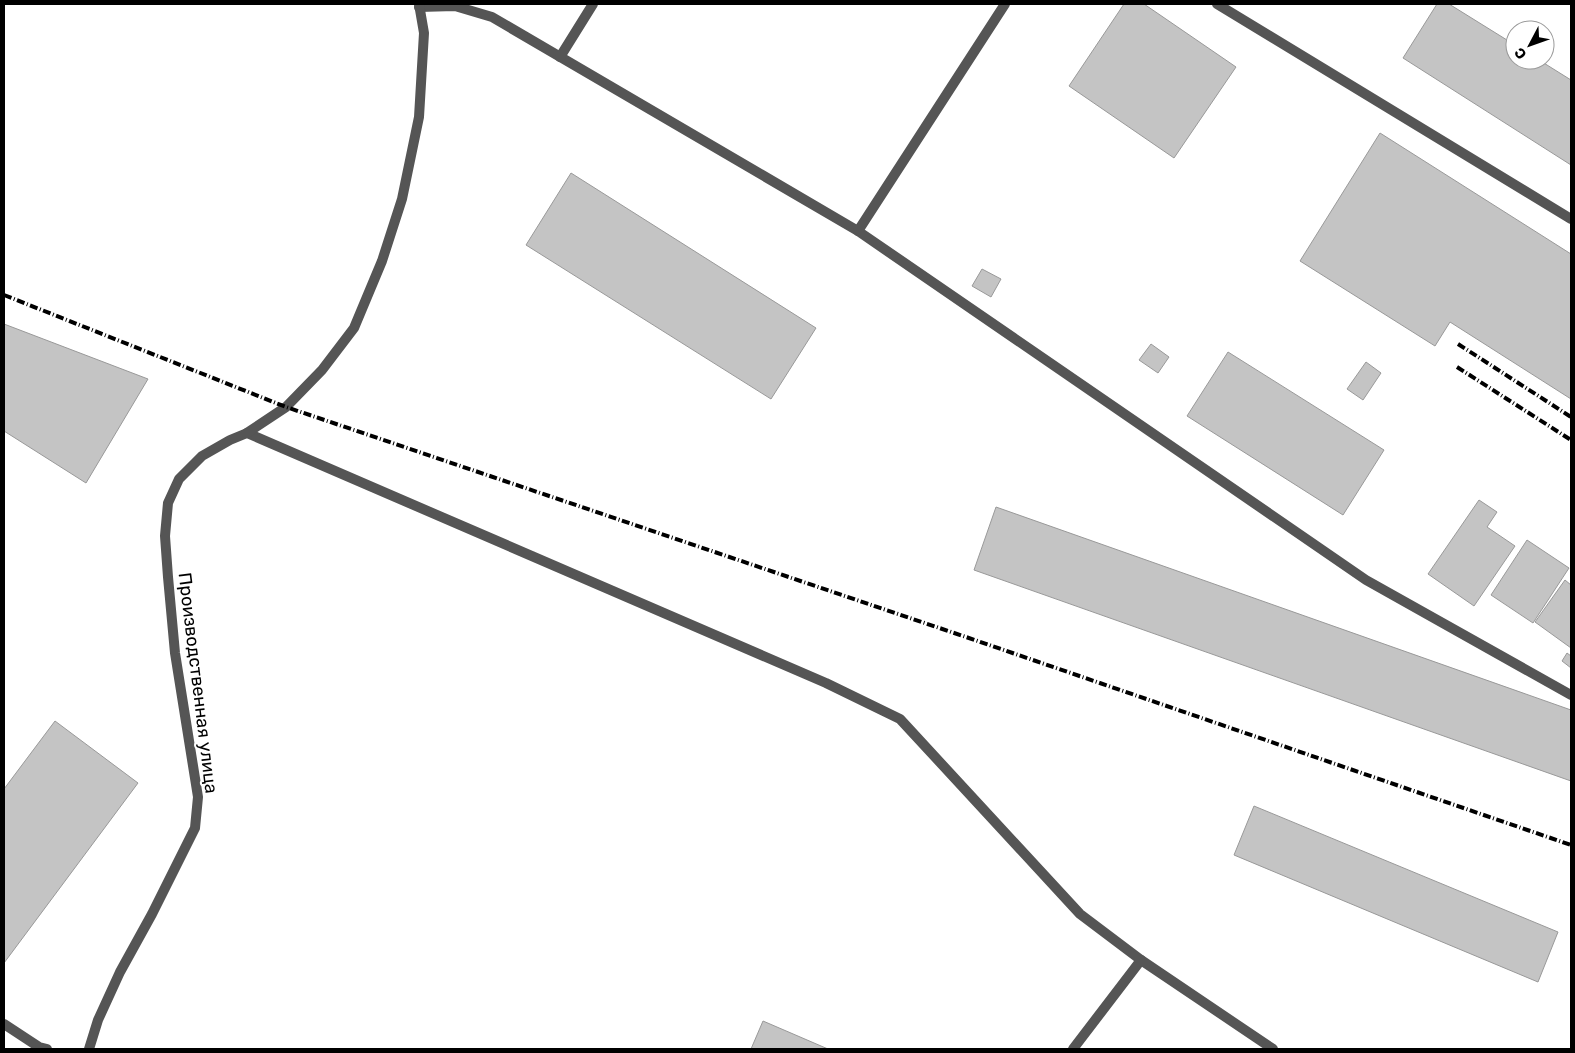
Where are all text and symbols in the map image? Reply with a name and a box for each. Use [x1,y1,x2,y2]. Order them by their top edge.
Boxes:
north arrow [1505,20,1555,70]
text: С [1511,44,1530,62]
street label: Производственная улица [174,571,222,795]

